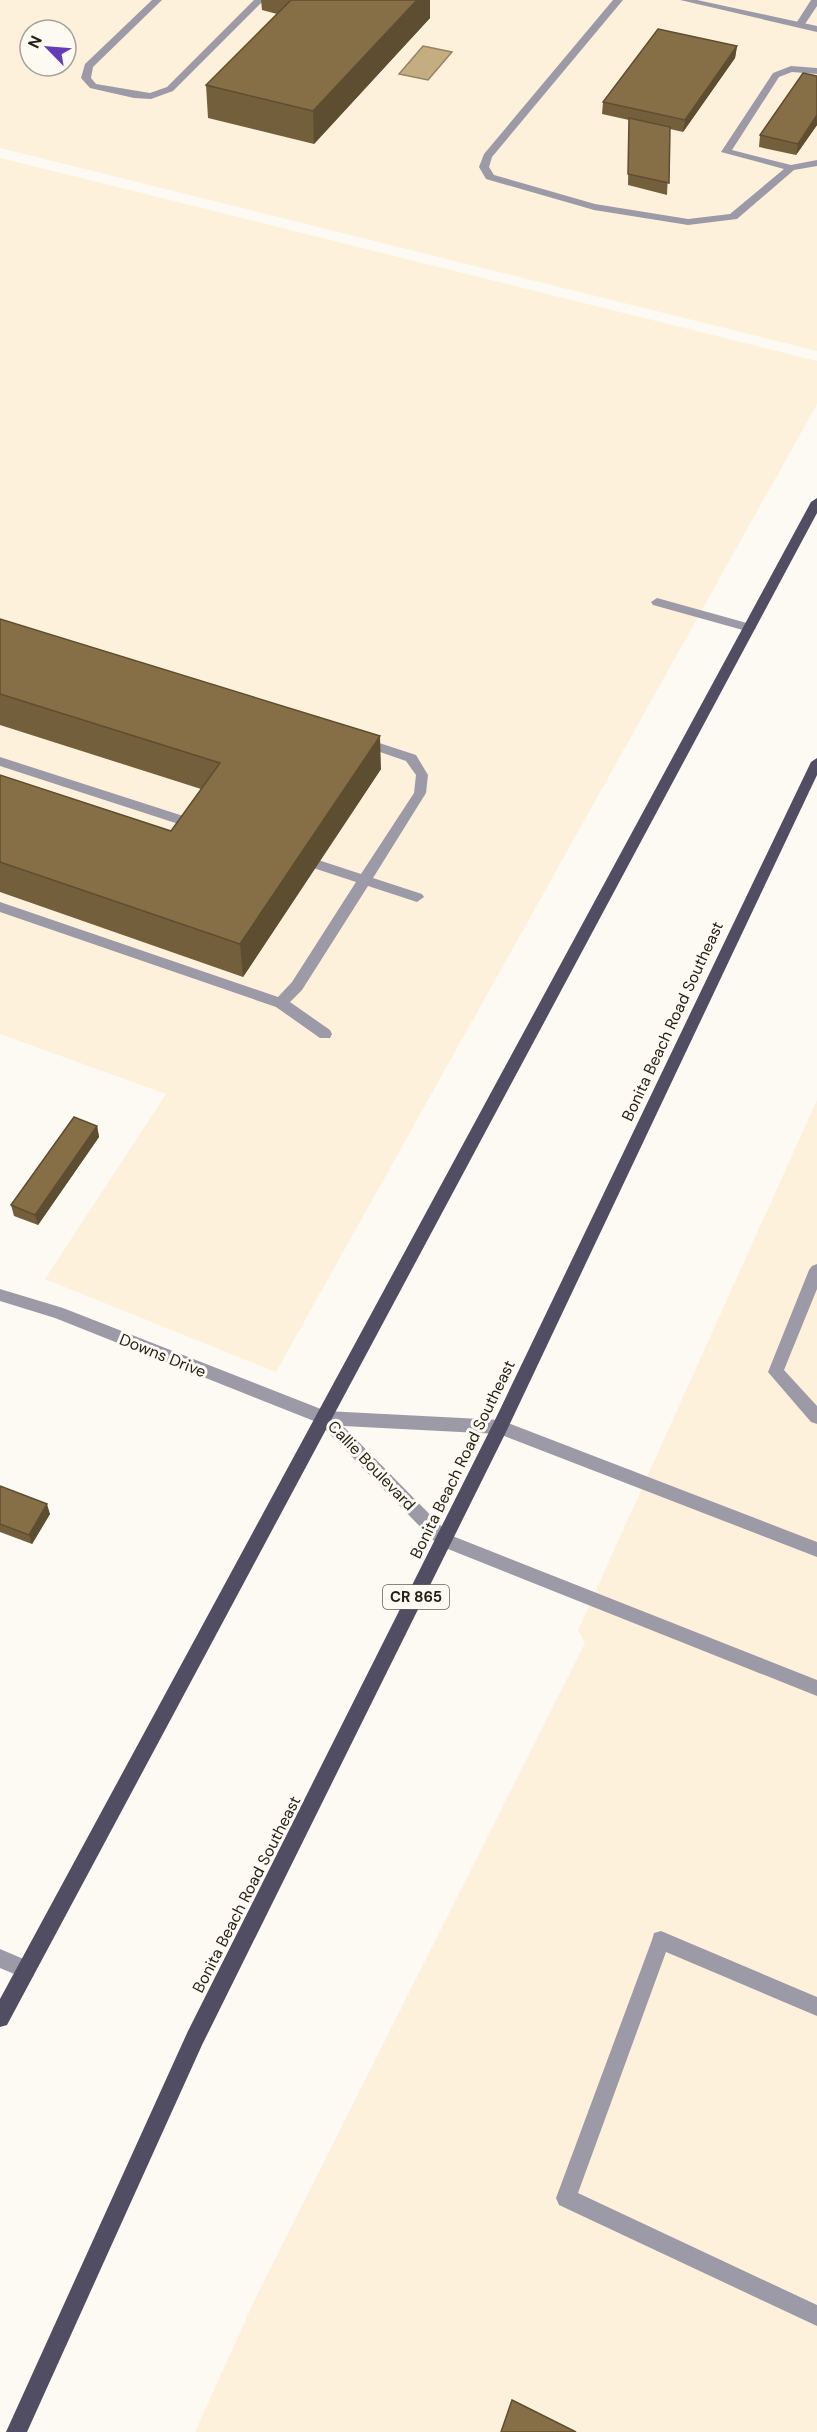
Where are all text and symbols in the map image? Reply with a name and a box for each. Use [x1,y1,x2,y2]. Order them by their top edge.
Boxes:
north arrow [18,18,78,78]
text: N [23,32,47,52]
street label: Bonita Beach Road Southeast [617,918,728,1124]
street label: Downs Drive [116,1329,209,1382]
street label: Bonita Beach Road Southeast [405,1357,520,1562]
street label: Callie Boulevard [323,1416,420,1515]
road number: CR 865 [383,1585,449,1609]
street label: Bonita Beach Road Southeast [188,1792,305,1996]

